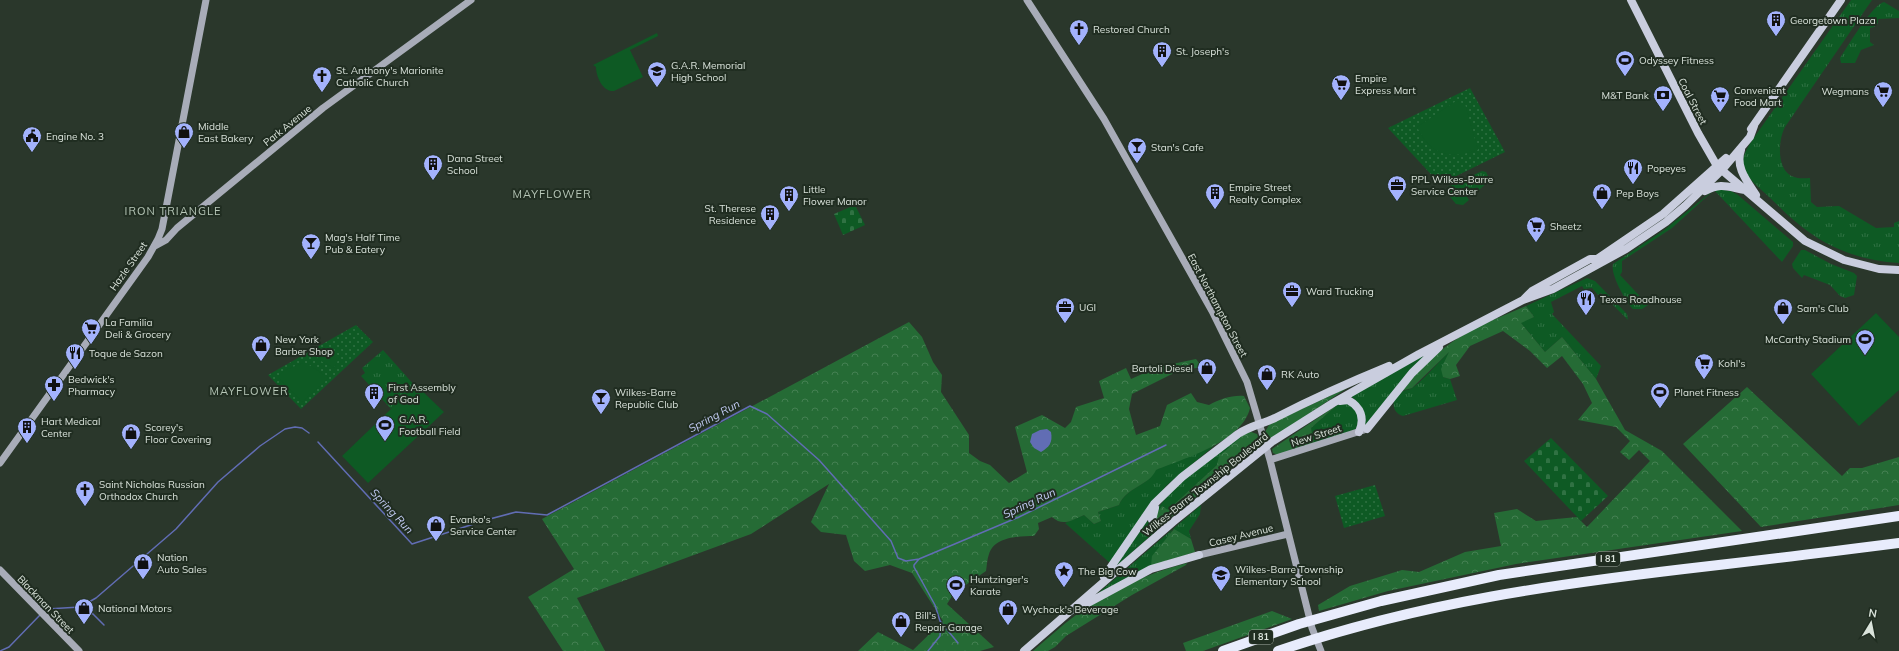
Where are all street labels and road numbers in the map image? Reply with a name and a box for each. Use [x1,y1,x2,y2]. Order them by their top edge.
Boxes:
street label: Coal Street [1675,76,1710,127]
street label: Park Avenue [260,102,314,149]
street label: Hazle Street [107,239,150,293]
street label: East Northampton Street [1185,251,1251,360]
street label: New Street [1290,421,1343,450]
street label: Wilkes-Barre Township Boulevard [1140,430,1271,539]
street label: Casey Avenue [1208,521,1275,550]
road number: I 81 [1596,552,1620,566]
street label: Blackman Street [15,572,77,637]
road number: I 81 [1249,630,1273,644]

